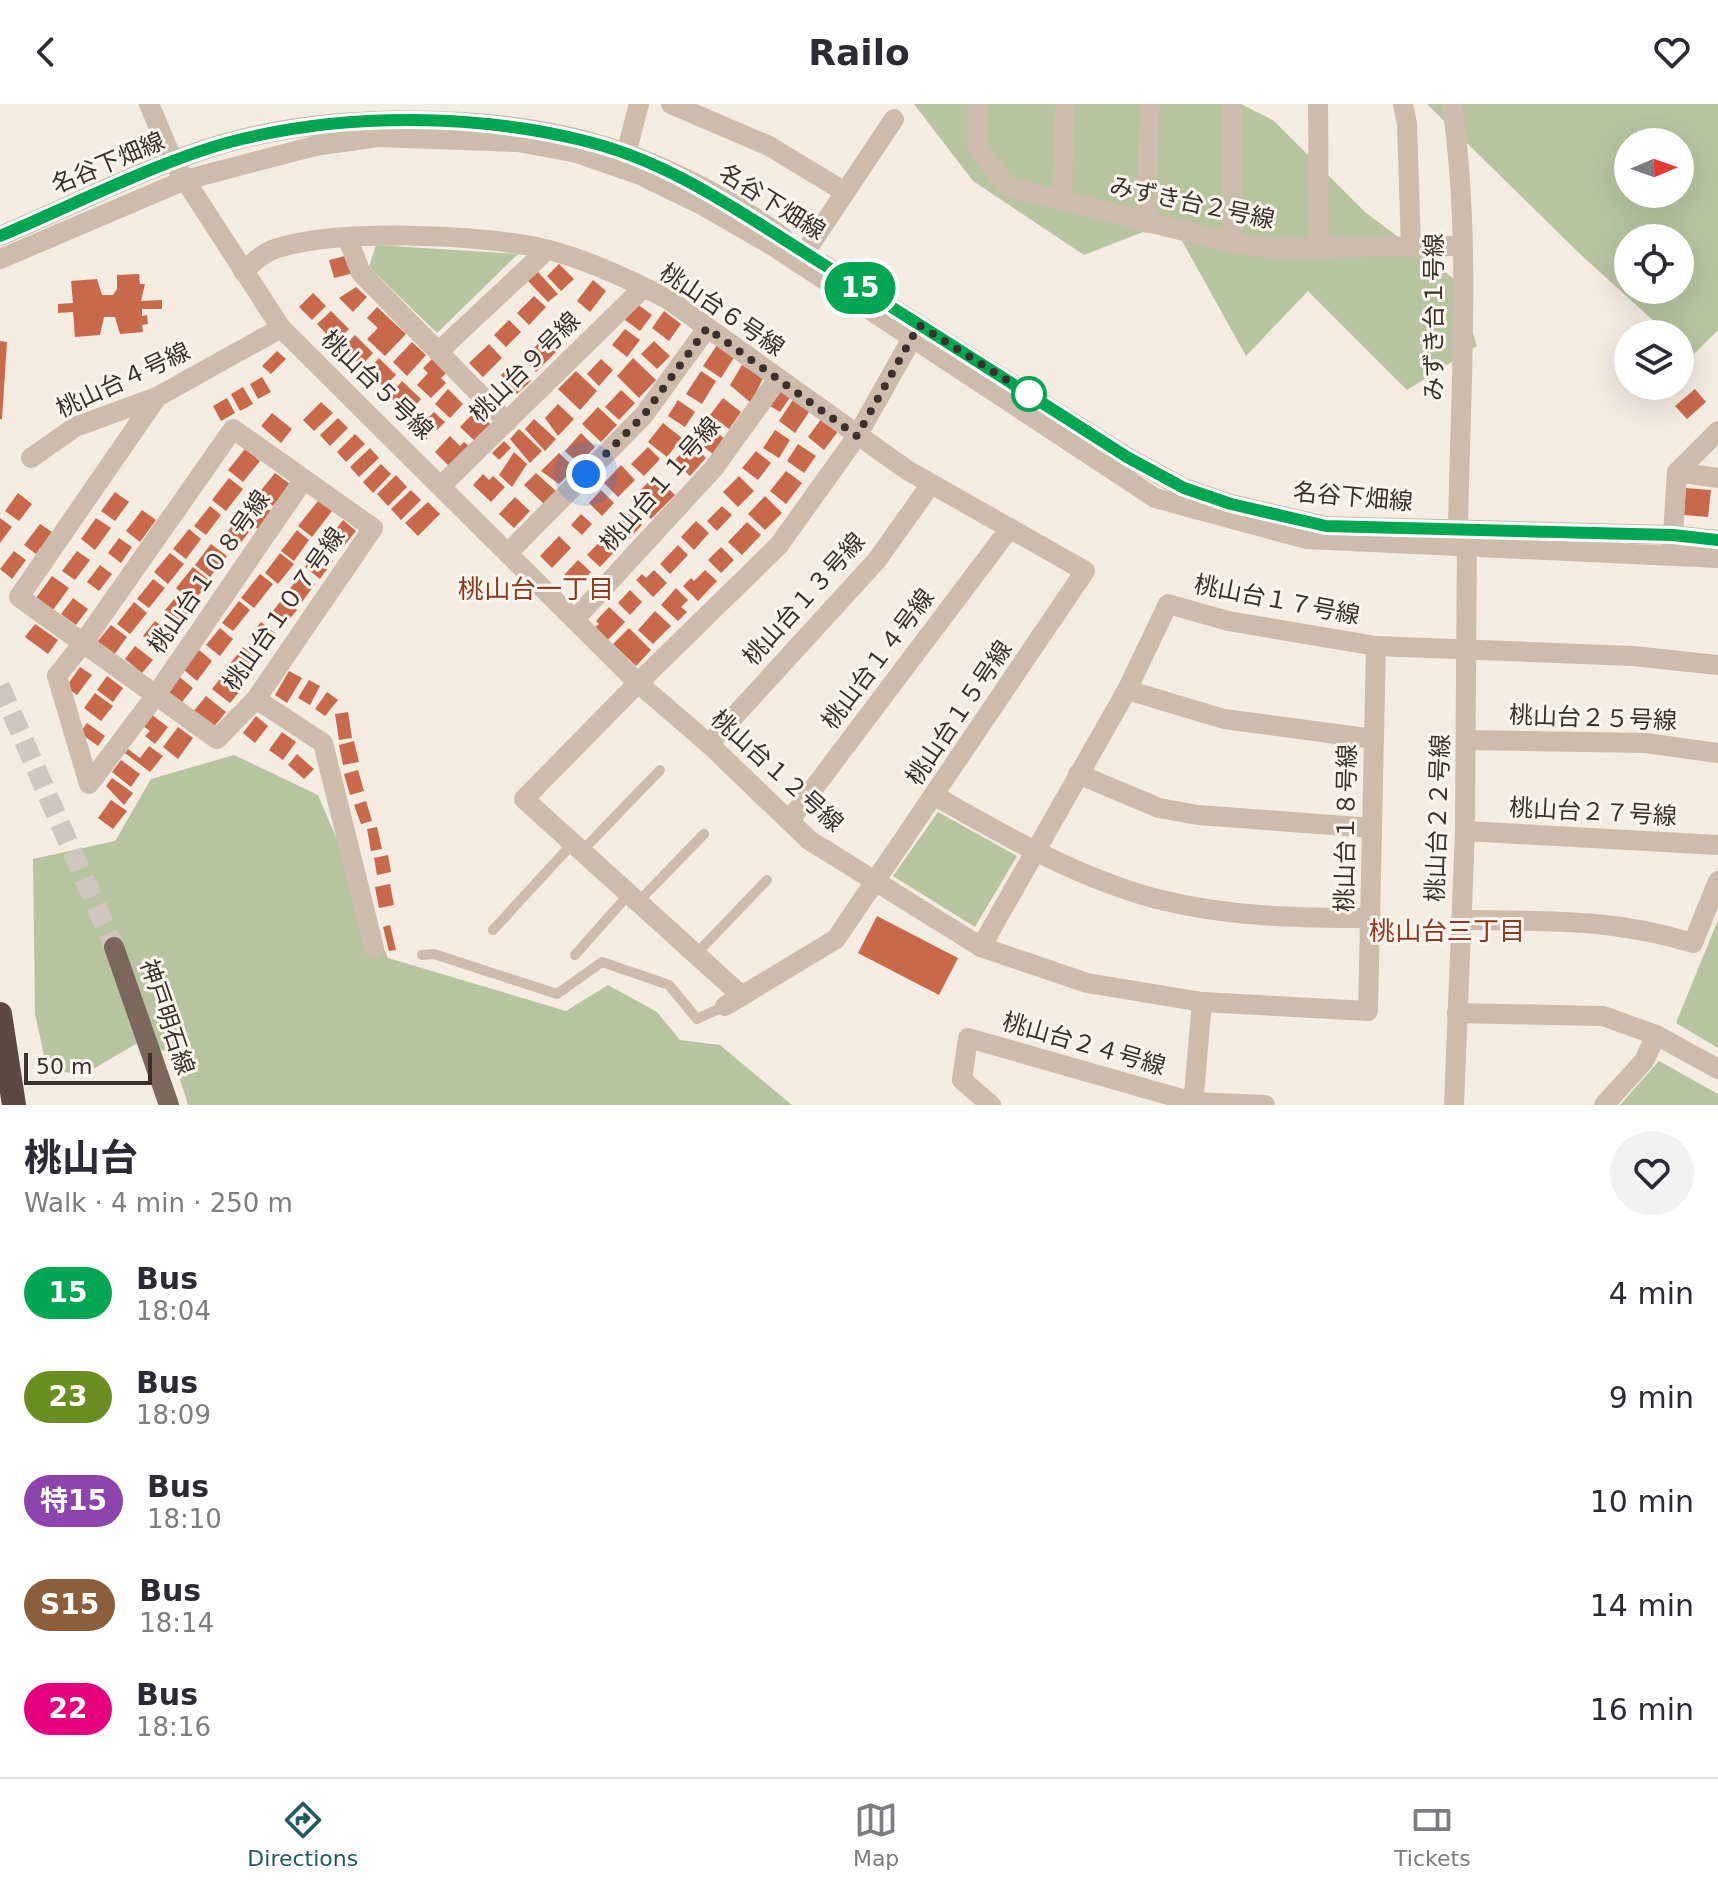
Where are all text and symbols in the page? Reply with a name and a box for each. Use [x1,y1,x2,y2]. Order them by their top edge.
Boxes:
icon: back [24,30,68,74]
icon: heart [1650,30,1694,74]
text: Railo [808,32,910,73]
street label: 名谷下畑線 [47,127,169,199]
north arrow [1614,128,1694,208]
map controls [1614,128,1694,400]
street label: 名谷下畑線 [714,158,830,246]
street label: みずき台２号線 [1107,172,1277,234]
button: locate [1614,224,1694,304]
street label: みずき台１号線 [1420,233,1448,401]
street label: 桃山台６号線 [654,258,790,362]
line badge: 15 [824,262,896,314]
text: 15 [841,271,879,304]
street label: 桃山台９号線 [464,306,586,428]
button: layers [1614,320,1694,400]
street label: 桃山台５号線 [315,325,439,445]
street label: 桃山台４号線 [52,337,194,423]
unlabelled marker [1012,377,1046,411]
street label: 桃山台１１号線 [594,411,726,557]
your location [566,454,606,494]
street label: 名谷下畑線 [1292,478,1414,516]
street label: 桃山台１０８号線 [142,485,276,659]
street label: 桃山台１０７号線 [217,522,351,696]
street label: 桃山台１３号線 [737,527,871,671]
street label: 桃山台１７号線 [1192,570,1362,630]
district label: 桃山台一丁目 [458,574,614,604]
street label: 桃山台１４号線 [816,583,940,735]
street label: 桃山台１５号線 [900,636,1018,790]
street label: 桃山台２５号線 [1509,701,1677,735]
street label: 桃山台１２号線 [705,704,849,838]
street label: 桃山台２２号線 [1421,734,1455,902]
street label: 桃山台１８号線 [1331,744,1361,912]
street label: 桃山台２７号線 [1508,794,1678,830]
district label: 桃山台三丁目 [1369,916,1525,946]
street label: 神戸明石線 [134,956,200,1078]
street label: 桃山台２４号線 [999,1007,1169,1081]
scale bar [24,1049,152,1085]
text: 50 m [36,1054,92,1079]
button: heart [1610,1131,1694,1215]
text: 桃山台 [24,1136,138,1180]
text: Walk · 4 min · 250 m [24,1188,293,1218]
text: Bus [136,1261,198,1296]
text: 15 [49,1276,87,1309]
text: 4 min [1609,1276,1694,1311]
text: 18:04 [136,1296,211,1326]
text: Bus [136,1365,198,1400]
text: 23 [49,1380,87,1413]
text: 9 min [1609,1380,1694,1415]
text: 18:09 [136,1400,211,1430]
text: Bus [147,1469,209,1504]
text: 特15 [40,1484,107,1517]
text: 10 min [1590,1484,1694,1519]
text: 18:10 [147,1504,222,1534]
text: Bus [139,1573,201,1608]
text: S15 [40,1588,99,1621]
text: 14 min [1590,1588,1694,1623]
text: 18:14 [139,1608,214,1638]
text: Bus [136,1677,198,1712]
text: 22 [49,1692,87,1725]
text: 16 min [1590,1692,1694,1727]
text: 18:16 [136,1712,211,1742]
tab: Directions [247,1798,358,1871]
tab: Map [853,1798,899,1871]
tab: Tickets [1394,1798,1471,1871]

